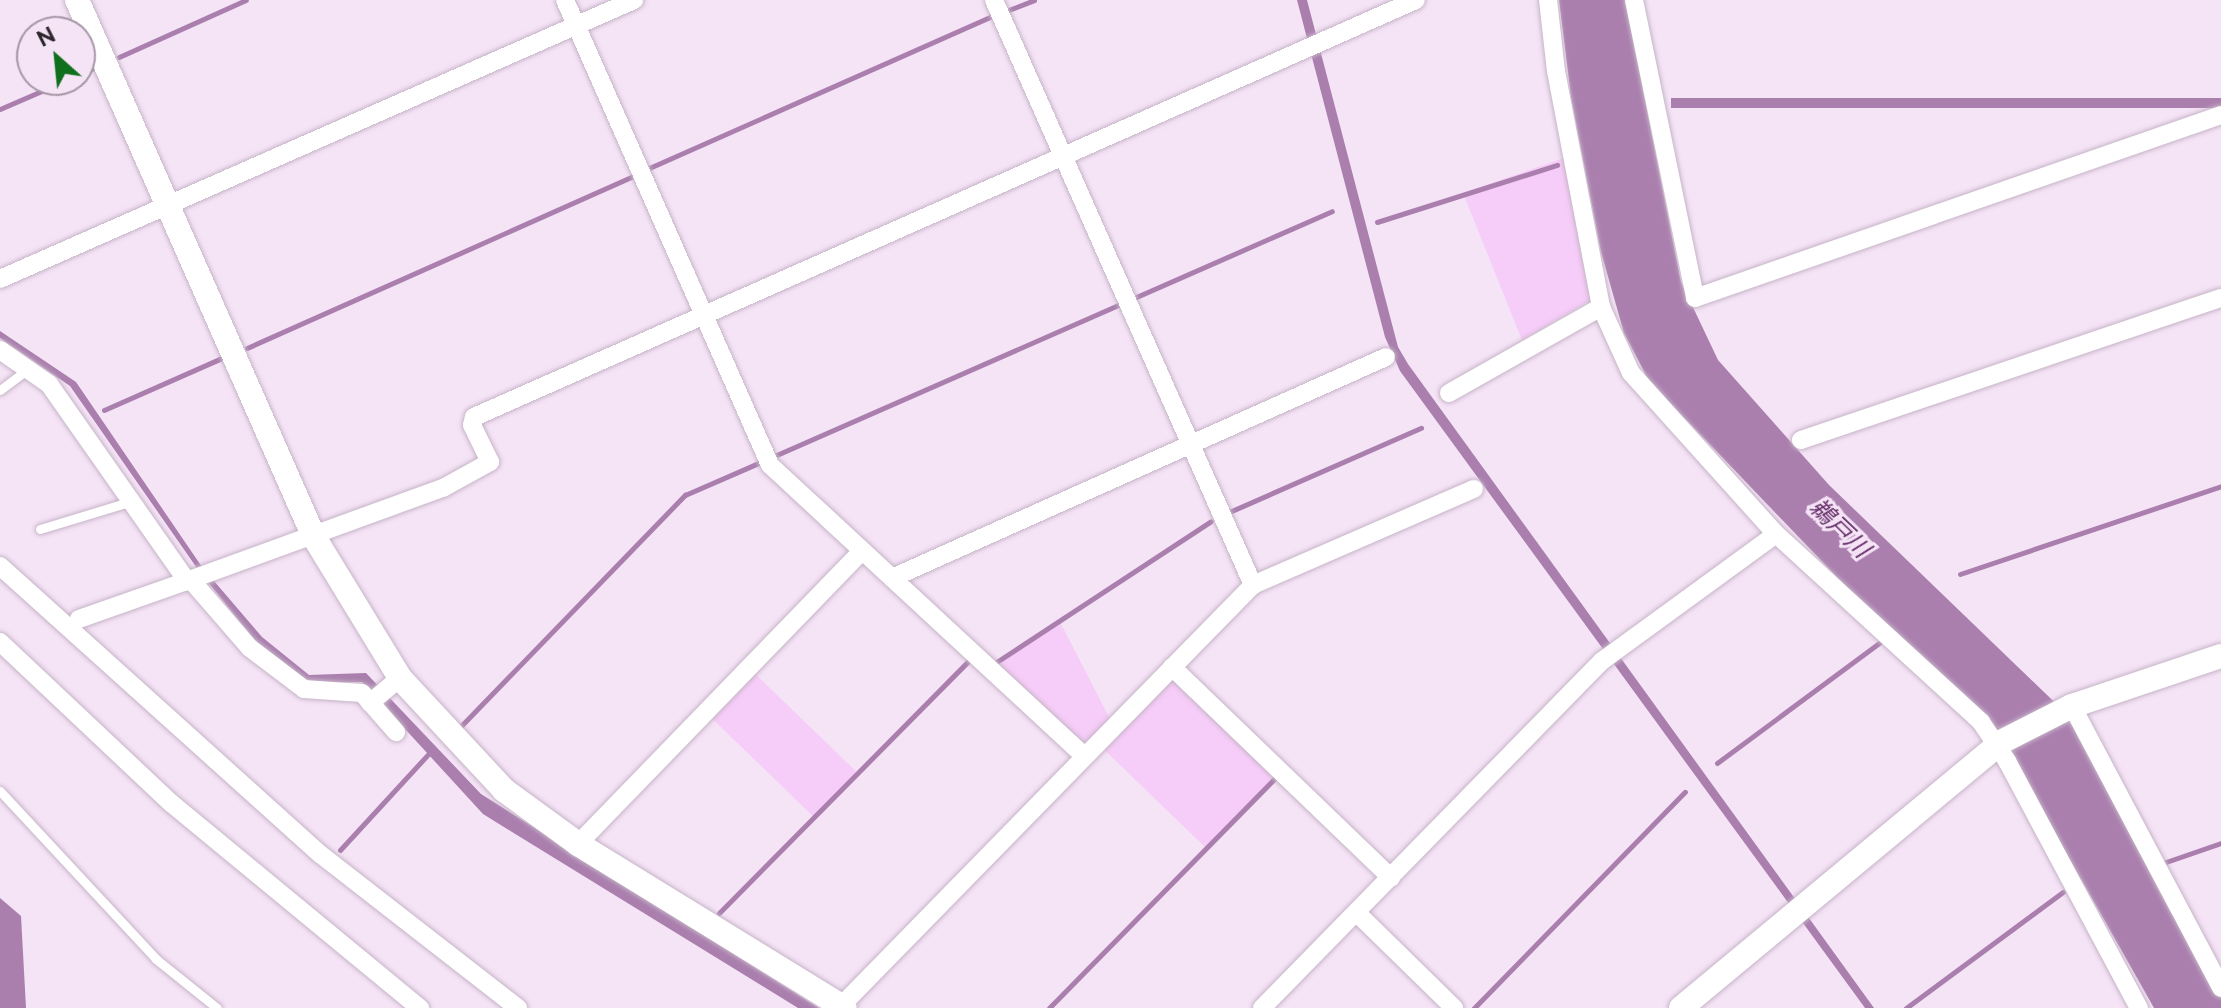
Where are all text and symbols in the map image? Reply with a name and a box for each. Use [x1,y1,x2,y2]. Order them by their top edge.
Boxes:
north arrow [16,16,96,96]
text: N [33,21,59,52]
water label: 鵜戸川 [1804,493,1876,563]

